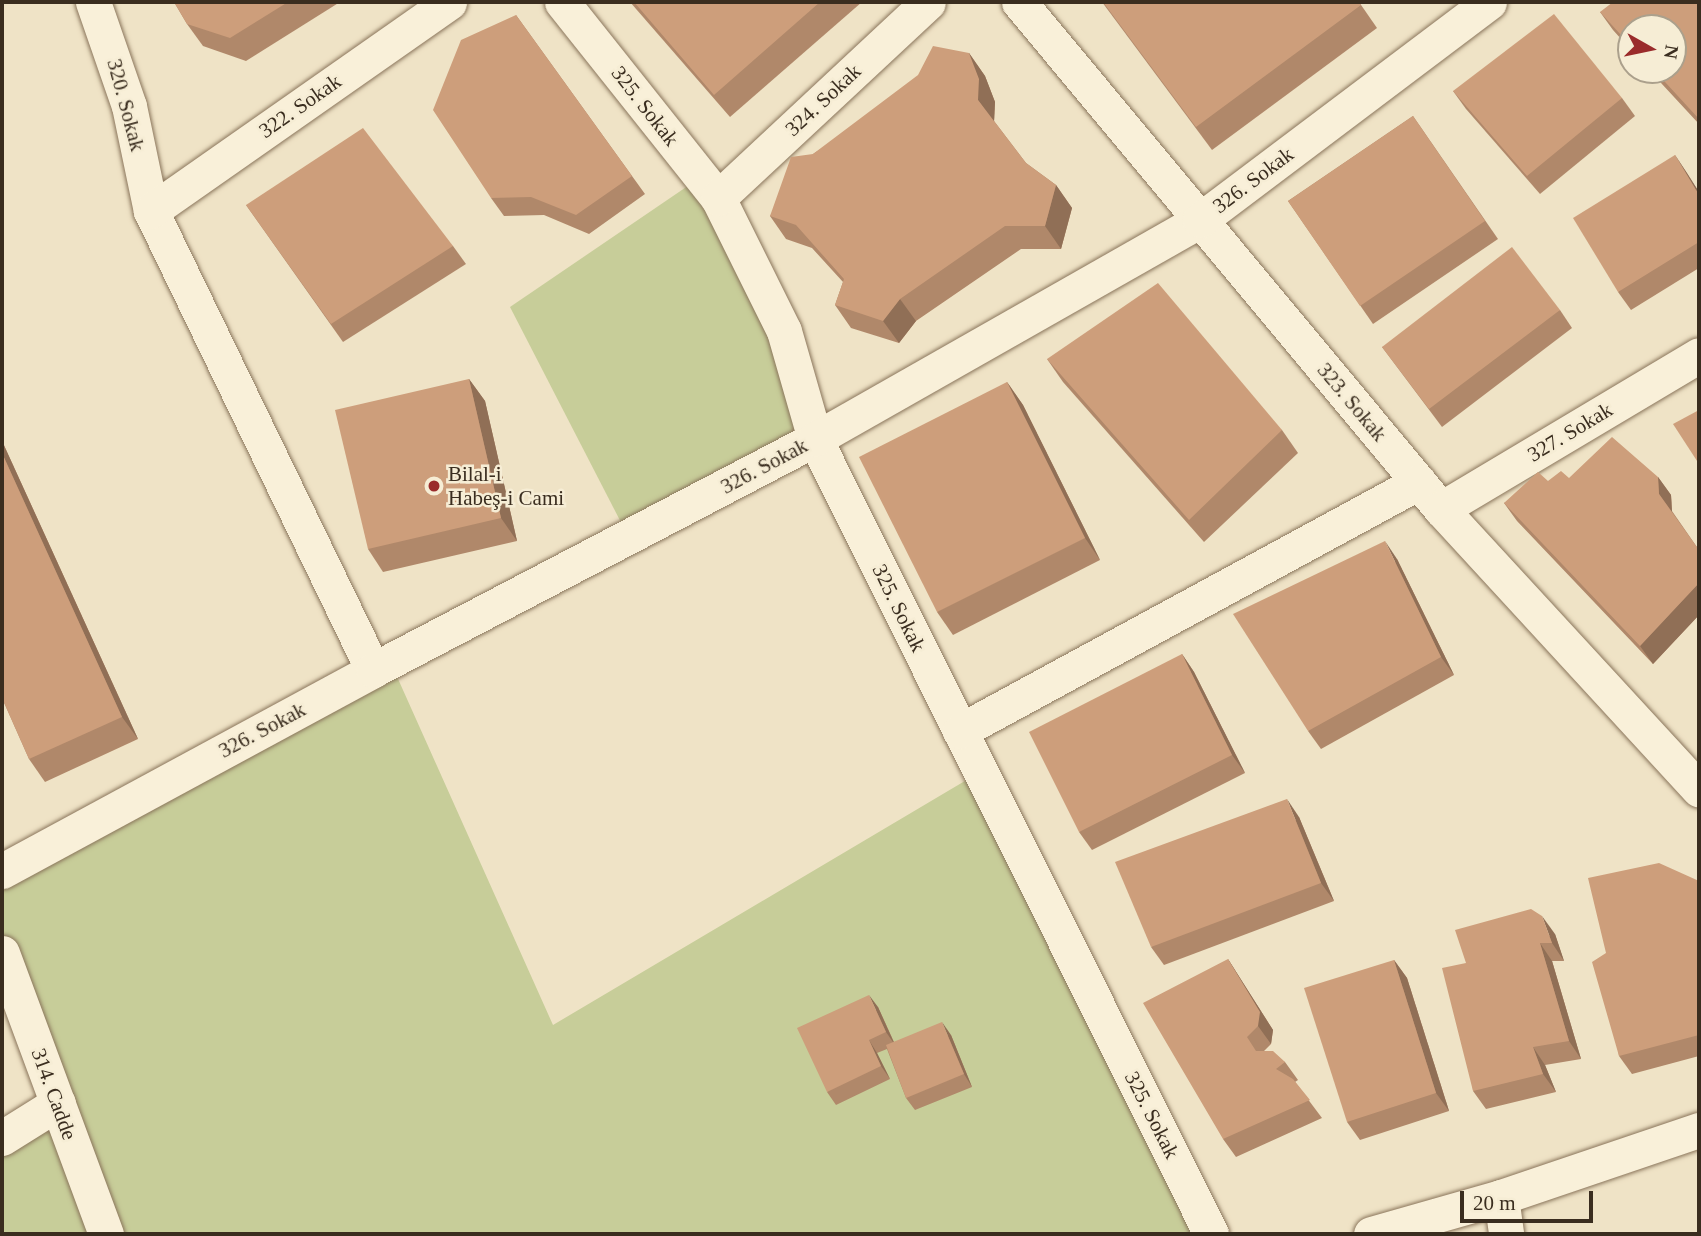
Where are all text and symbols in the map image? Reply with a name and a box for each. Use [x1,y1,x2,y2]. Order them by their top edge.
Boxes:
north arrow [1617,14,1687,84]
text: N [1660,44,1683,60]
street label: 320. Sokak [102,56,150,154]
street label: 324. Sokak [780,59,866,141]
street label: 325. Sokak [606,61,684,151]
street label: 322. Sokak [254,69,346,143]
street label: 326. Sokak [1208,142,1298,218]
street label: 323. Sokak [1312,358,1392,446]
street label: 327. Sokak [1523,397,1617,467]
street label: 326. Sokak [716,433,812,499]
place label: Bilal-i Habeş-i Cami [448,461,564,511]
marker: Bilal-i Habeş-i Cami [426,478,442,494]
street label: 325. Sokak [867,560,931,656]
street label: 326. Sokak [214,697,310,763]
street label: 314. Cadde [26,1045,82,1143]
street label: 325. Sokak [1119,1067,1185,1163]
scale bar [1463,1176,1596,1220]
text: 20 m [1473,1191,1516,1215]

